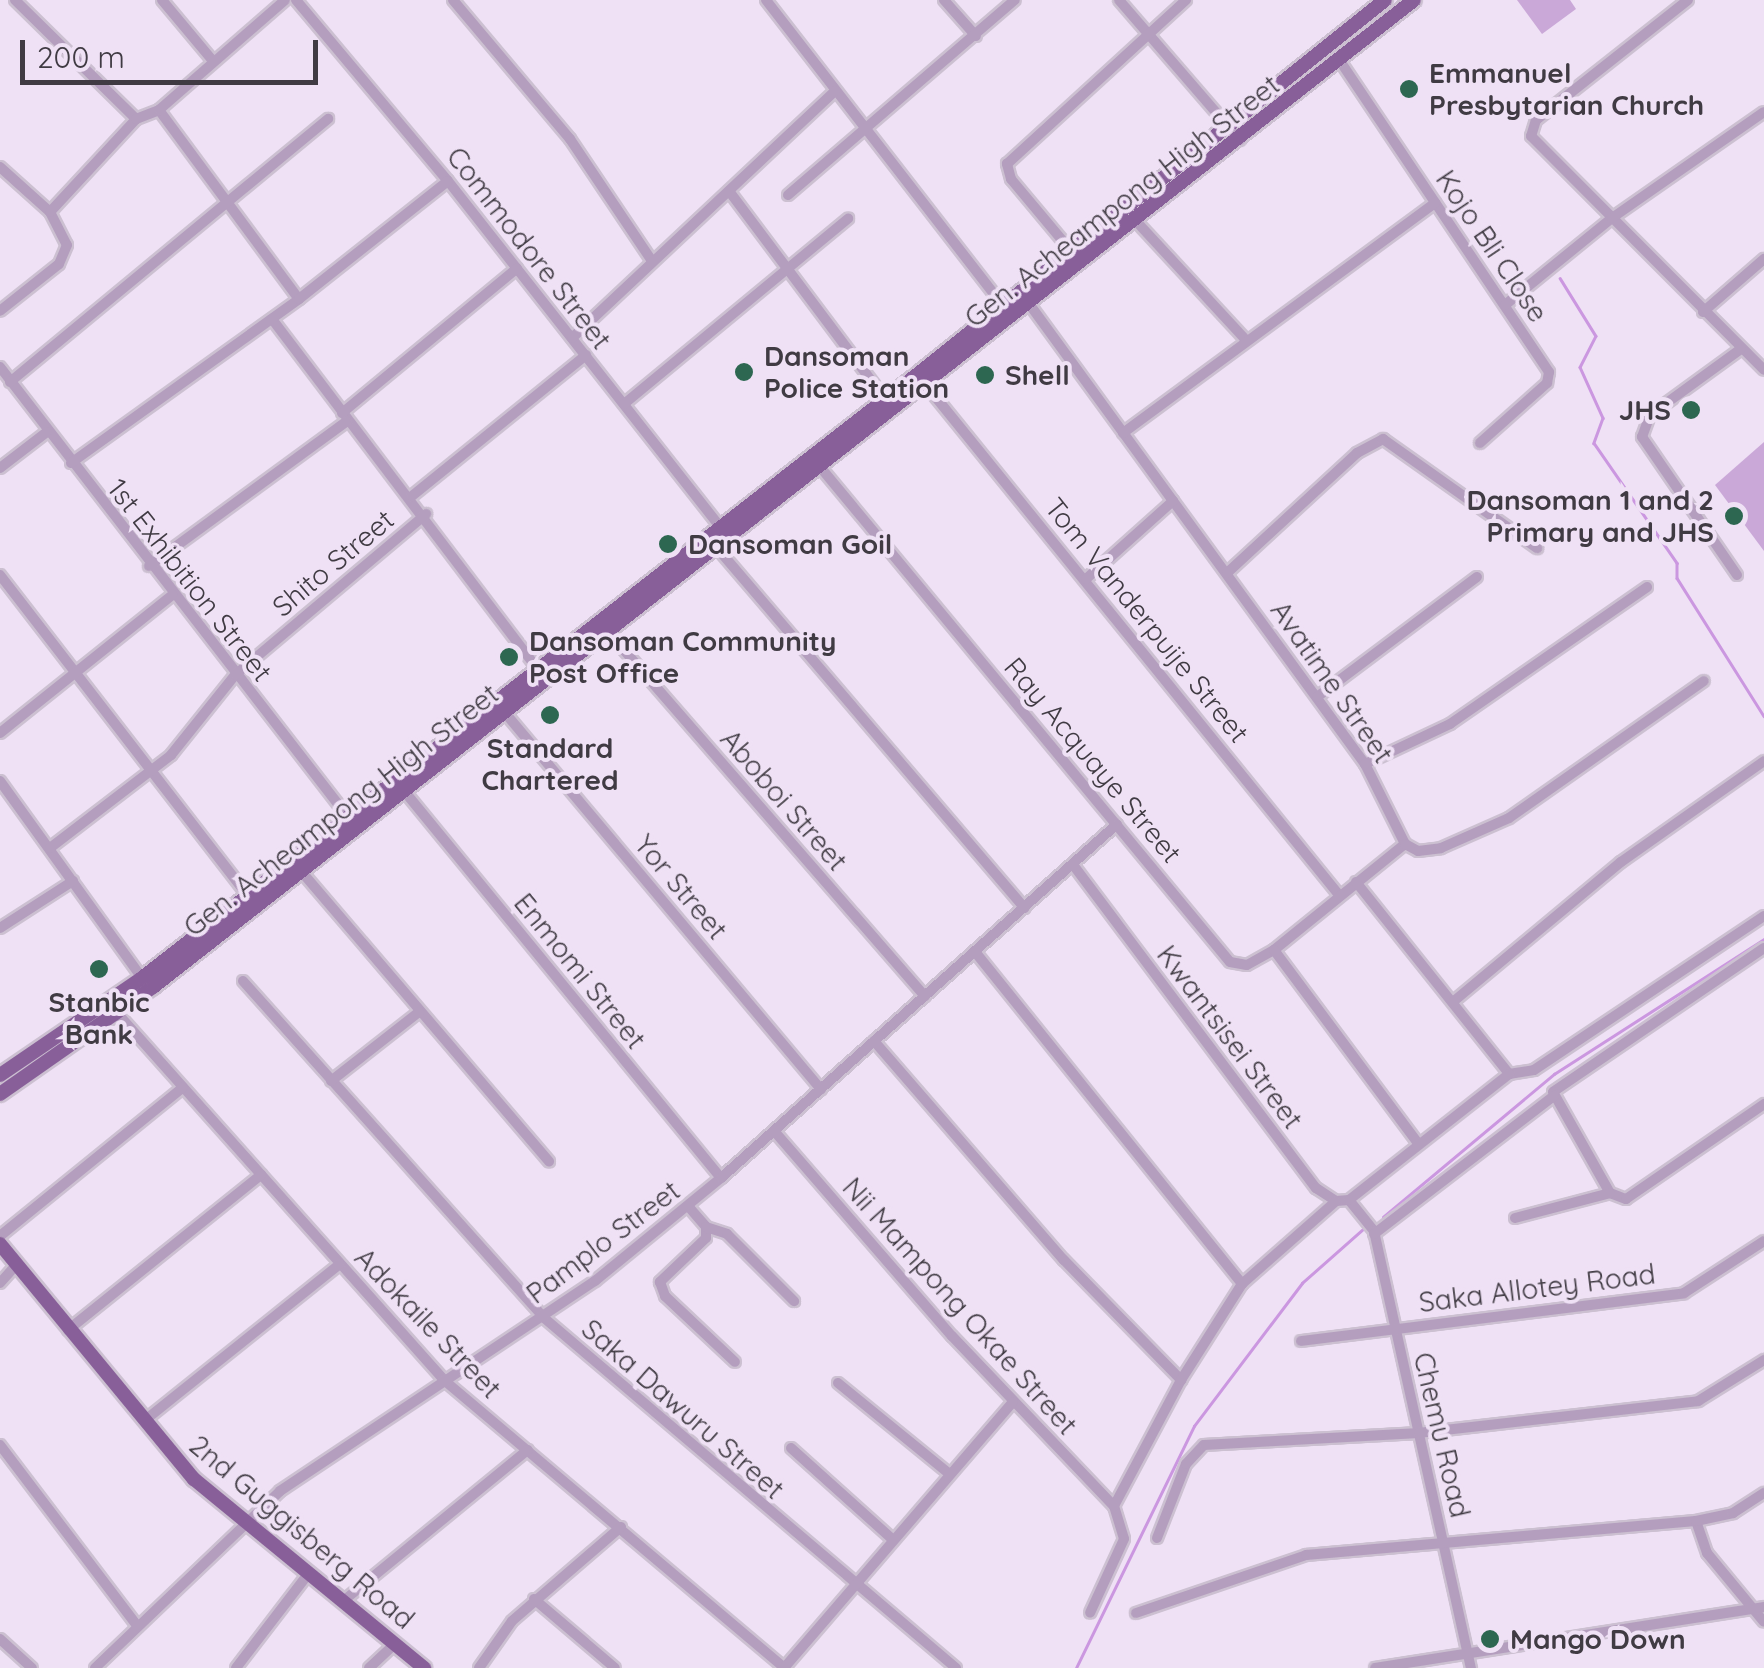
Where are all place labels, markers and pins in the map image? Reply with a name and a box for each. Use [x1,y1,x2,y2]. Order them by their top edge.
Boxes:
place label: Emmanuel Presbytarian Church [1429,56,1704,122]
marker: Emmanuel Presbytarian Church [1398,78,1420,100]
place label: Dansoman Police Station [764,339,949,405]
place label: Shell [1005,358,1070,392]
marker: Dansoman Police Station [733,361,755,383]
marker: Shell [974,364,996,386]
place label: JHS [1619,393,1671,427]
marker: JHS [1680,399,1702,421]
place label: Dansoman 1 and 2 Primary and JHS [1466,483,1714,549]
marker: Dansoman 1 and 2 Primary and JHS [1723,505,1745,527]
place label: Dansoman Goil [688,527,892,561]
marker: Dansoman Goil [657,533,679,555]
place label: Dansoman Community Post Office [529,624,836,690]
marker: Dansoman Community Post Office [498,646,520,668]
marker: Standard Chartered [539,704,561,726]
place label: Standard Chartered [481,731,619,797]
marker: Stanbic Bank [88,958,110,980]
place label: Stanbic Bank [48,985,150,1051]
place label: Mango Down [1510,1622,1686,1656]
marker: Mango Down [1479,1628,1501,1650]

